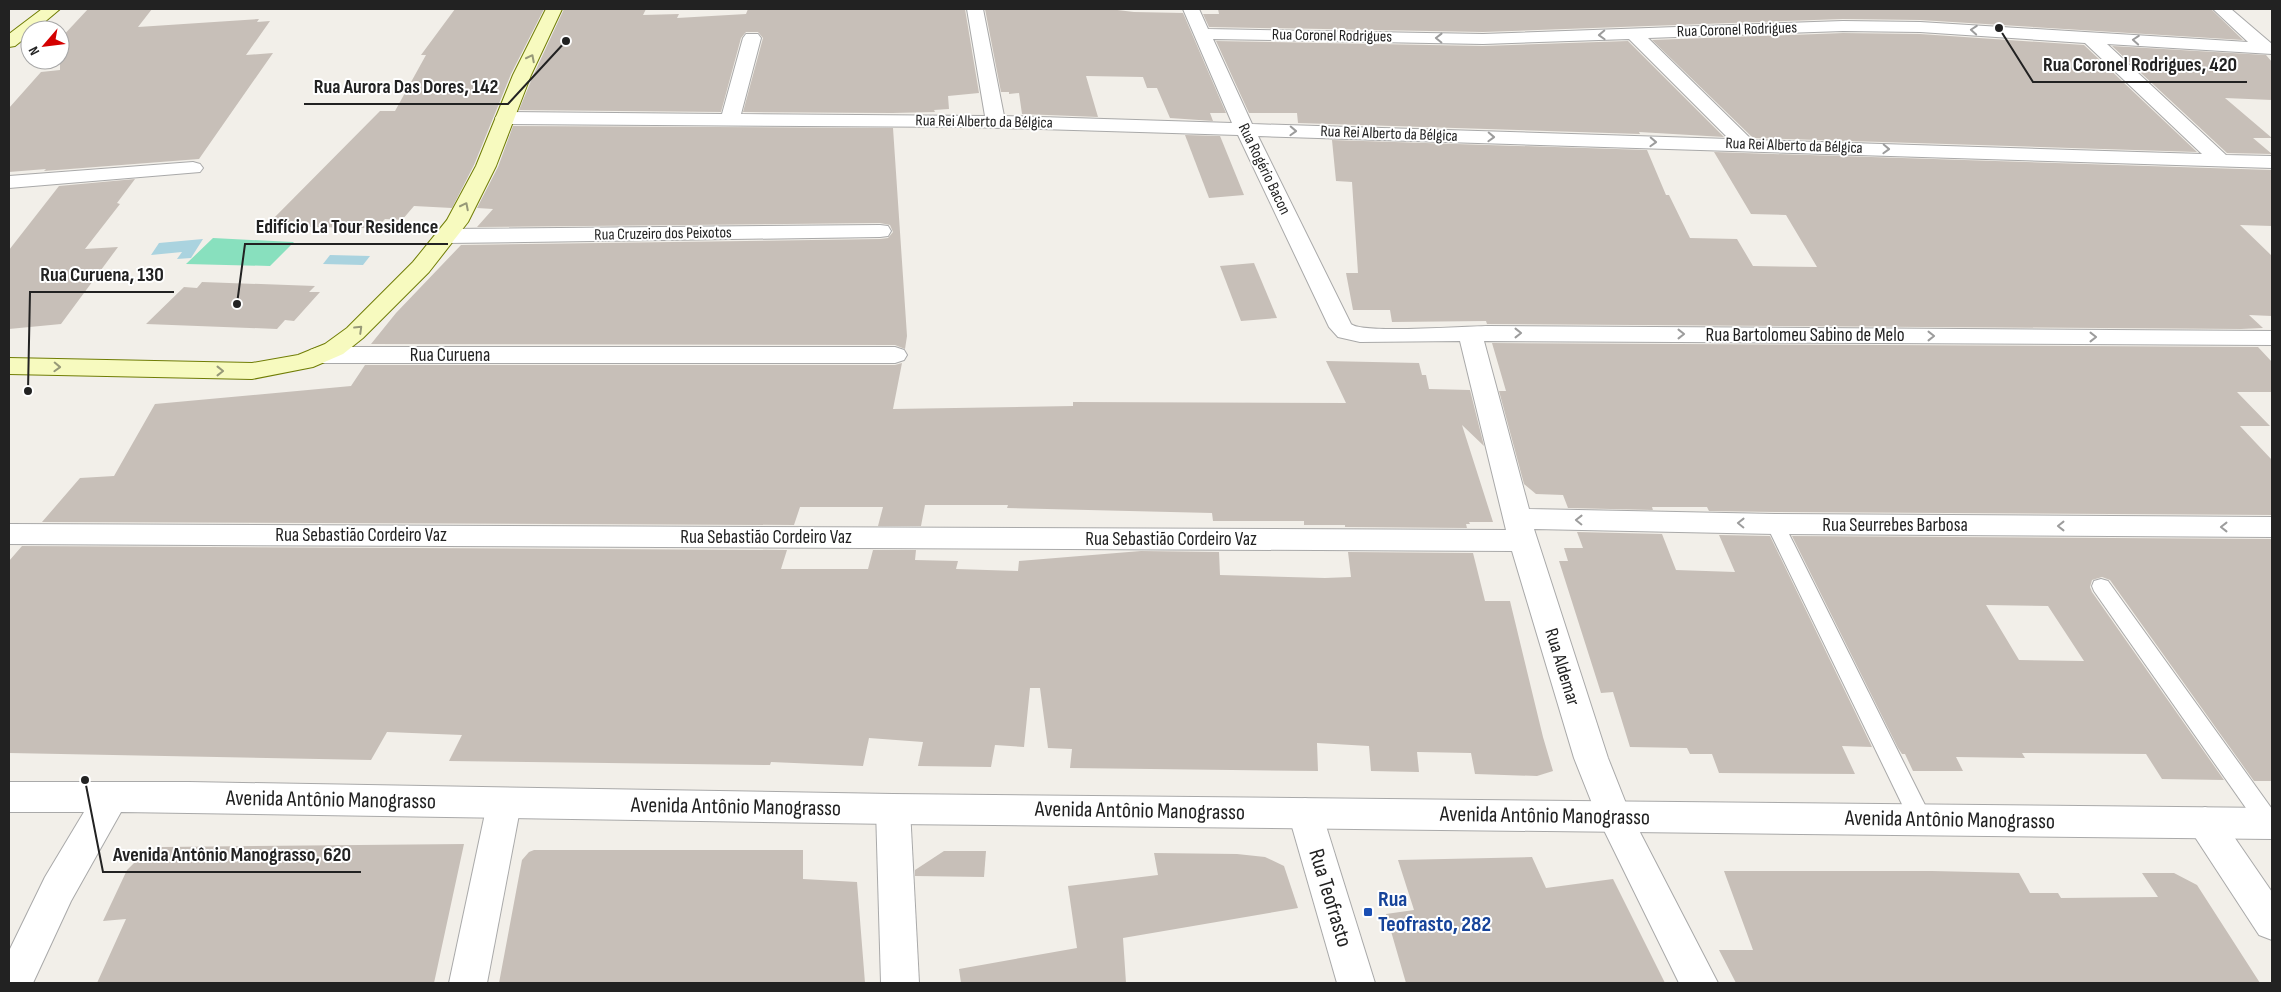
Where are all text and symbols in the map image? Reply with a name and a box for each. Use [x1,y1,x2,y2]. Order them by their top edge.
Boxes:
street label: Rua Coronel Rodrigues [1677,18,1798,42]
north arrow [20,20,70,70]
street label: Rua Coronel Rodrigues [1272,25,1392,47]
one-way arrow [1970,25,1978,36]
one-way arrow [1598,30,1606,40]
one-way arrow [1435,33,1443,43]
one-way arrow [2132,35,2140,46]
text: N [25,44,43,58]
callout: Rua Coronel Rodrigues, 420 [2033,47,2247,82]
text: Rua Coronel Rodrigues, 420 [2043,53,2237,77]
one-way arrow [525,54,535,63]
callout: Rua Aurora Das Dores, 142 [304,69,508,104]
text: Rua Aurora Das Dores, 142 [314,75,498,99]
street label: Rua Rei Alberto da Bélgica [915,111,1053,133]
street label: Rua Rogério Bacon [1234,120,1294,218]
street label: Rua Rei Alberto da Bélgica [1320,122,1458,146]
one-way arrow [1290,126,1298,137]
one-way arrow [1487,132,1495,143]
street label: Rua Rei Alberto da Bélgica [1725,134,1863,158]
one-way arrow [1650,137,1657,147]
one-way arrow [1882,144,1890,155]
one-way arrow [459,203,469,212]
callout: Edifício La Tour Residence [245,209,448,244]
text: Edifício La Tour Residence [256,215,438,239]
street label: Rua Cruzeiro dos Peixotos [594,223,732,245]
callout: Rua Curuena, 130 [30,257,174,292]
text: Rua Curuena, 130 [40,263,164,287]
street label: Rua Bartolomeu Sabino de Melo [1705,324,1905,347]
one-way arrow [354,325,363,334]
one-way arrow [1515,328,1523,338]
one-way arrow [1678,329,1685,339]
one-way arrow [1928,331,1935,341]
one-way arrow [2090,332,2098,342]
street label: Rua Curuena [410,344,490,367]
one-way arrow [54,362,62,372]
one-way arrow [216,366,224,377]
street label: Rua Seurrebes Barbosa [1822,514,1968,537]
one-way arrow [1574,515,1582,525]
one-way arrow [1737,518,1745,529]
one-way arrow [2057,521,2064,531]
one-way arrow [2219,522,2227,532]
street label: Rua Sebastião Cordeiro Vaz [275,524,447,547]
street label: Rua Sebastião Cordeiro Vaz [680,526,852,549]
street label: Rua Sebastião Cordeiro Vaz [1085,528,1257,551]
street label: Rua Aldemar [1539,626,1585,709]
street label: Avenida Antônio Manograsso [225,785,436,815]
street label: Avenida Antônio Manograsso [630,792,841,822]
street label: Avenida Antônio Manograsso [1034,796,1245,826]
street label: Avenida Antônio Manograsso [1439,801,1650,831]
street label: Avenida Antônio Manograsso [1844,805,2055,835]
callout: Avenida Antônio Manograsso, 620 [103,837,361,872]
text: Avenida Antônio Manograsso, 620 [112,843,351,867]
street label: Rua Teofrasto [1302,846,1358,950]
place label: Rua Teofrasto, 282 [1378,886,1491,938]
marker: Rua Teofrasto, 282 [1362,906,1374,918]

